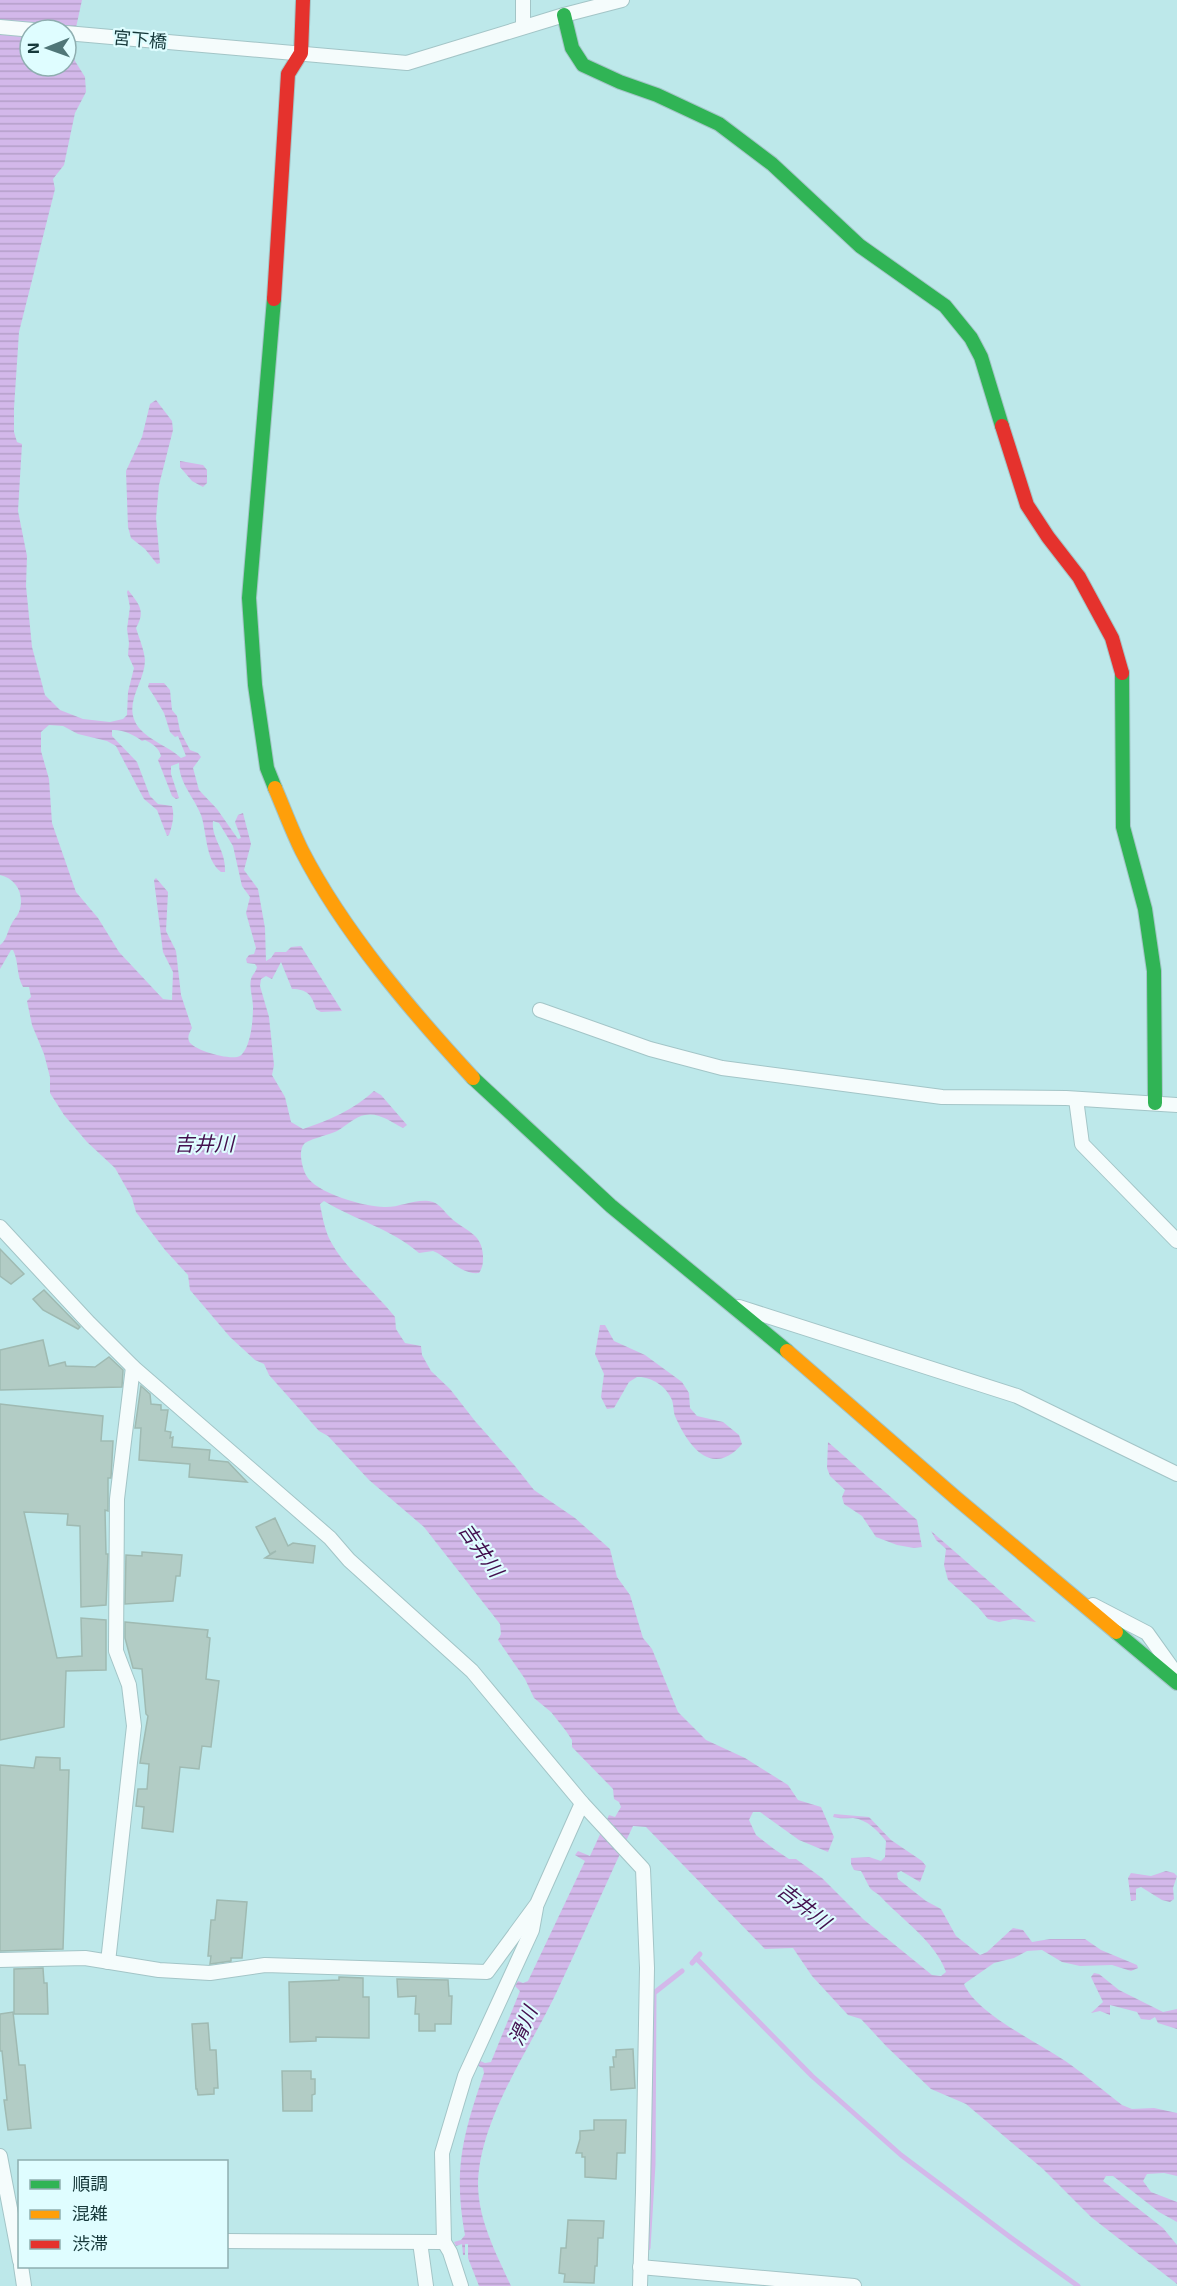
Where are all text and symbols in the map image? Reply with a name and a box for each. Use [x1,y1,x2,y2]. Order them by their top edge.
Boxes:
north arrow [18,18,78,78]
street label: 宮下橋 [112,26,168,52]
text: N [23,42,42,54]
water label: 吉井川 [174,1131,236,1155]
water label: 吉井川 [455,1518,510,1583]
water label: 吉井川 [774,1877,837,1934]
water label: 滑川 [503,2001,542,2049]
legend [18,2160,228,2268]
text: 順調 [72,2172,108,2194]
text: 混雑 [72,2202,108,2224]
text: 渋滞 [72,2232,108,2254]

